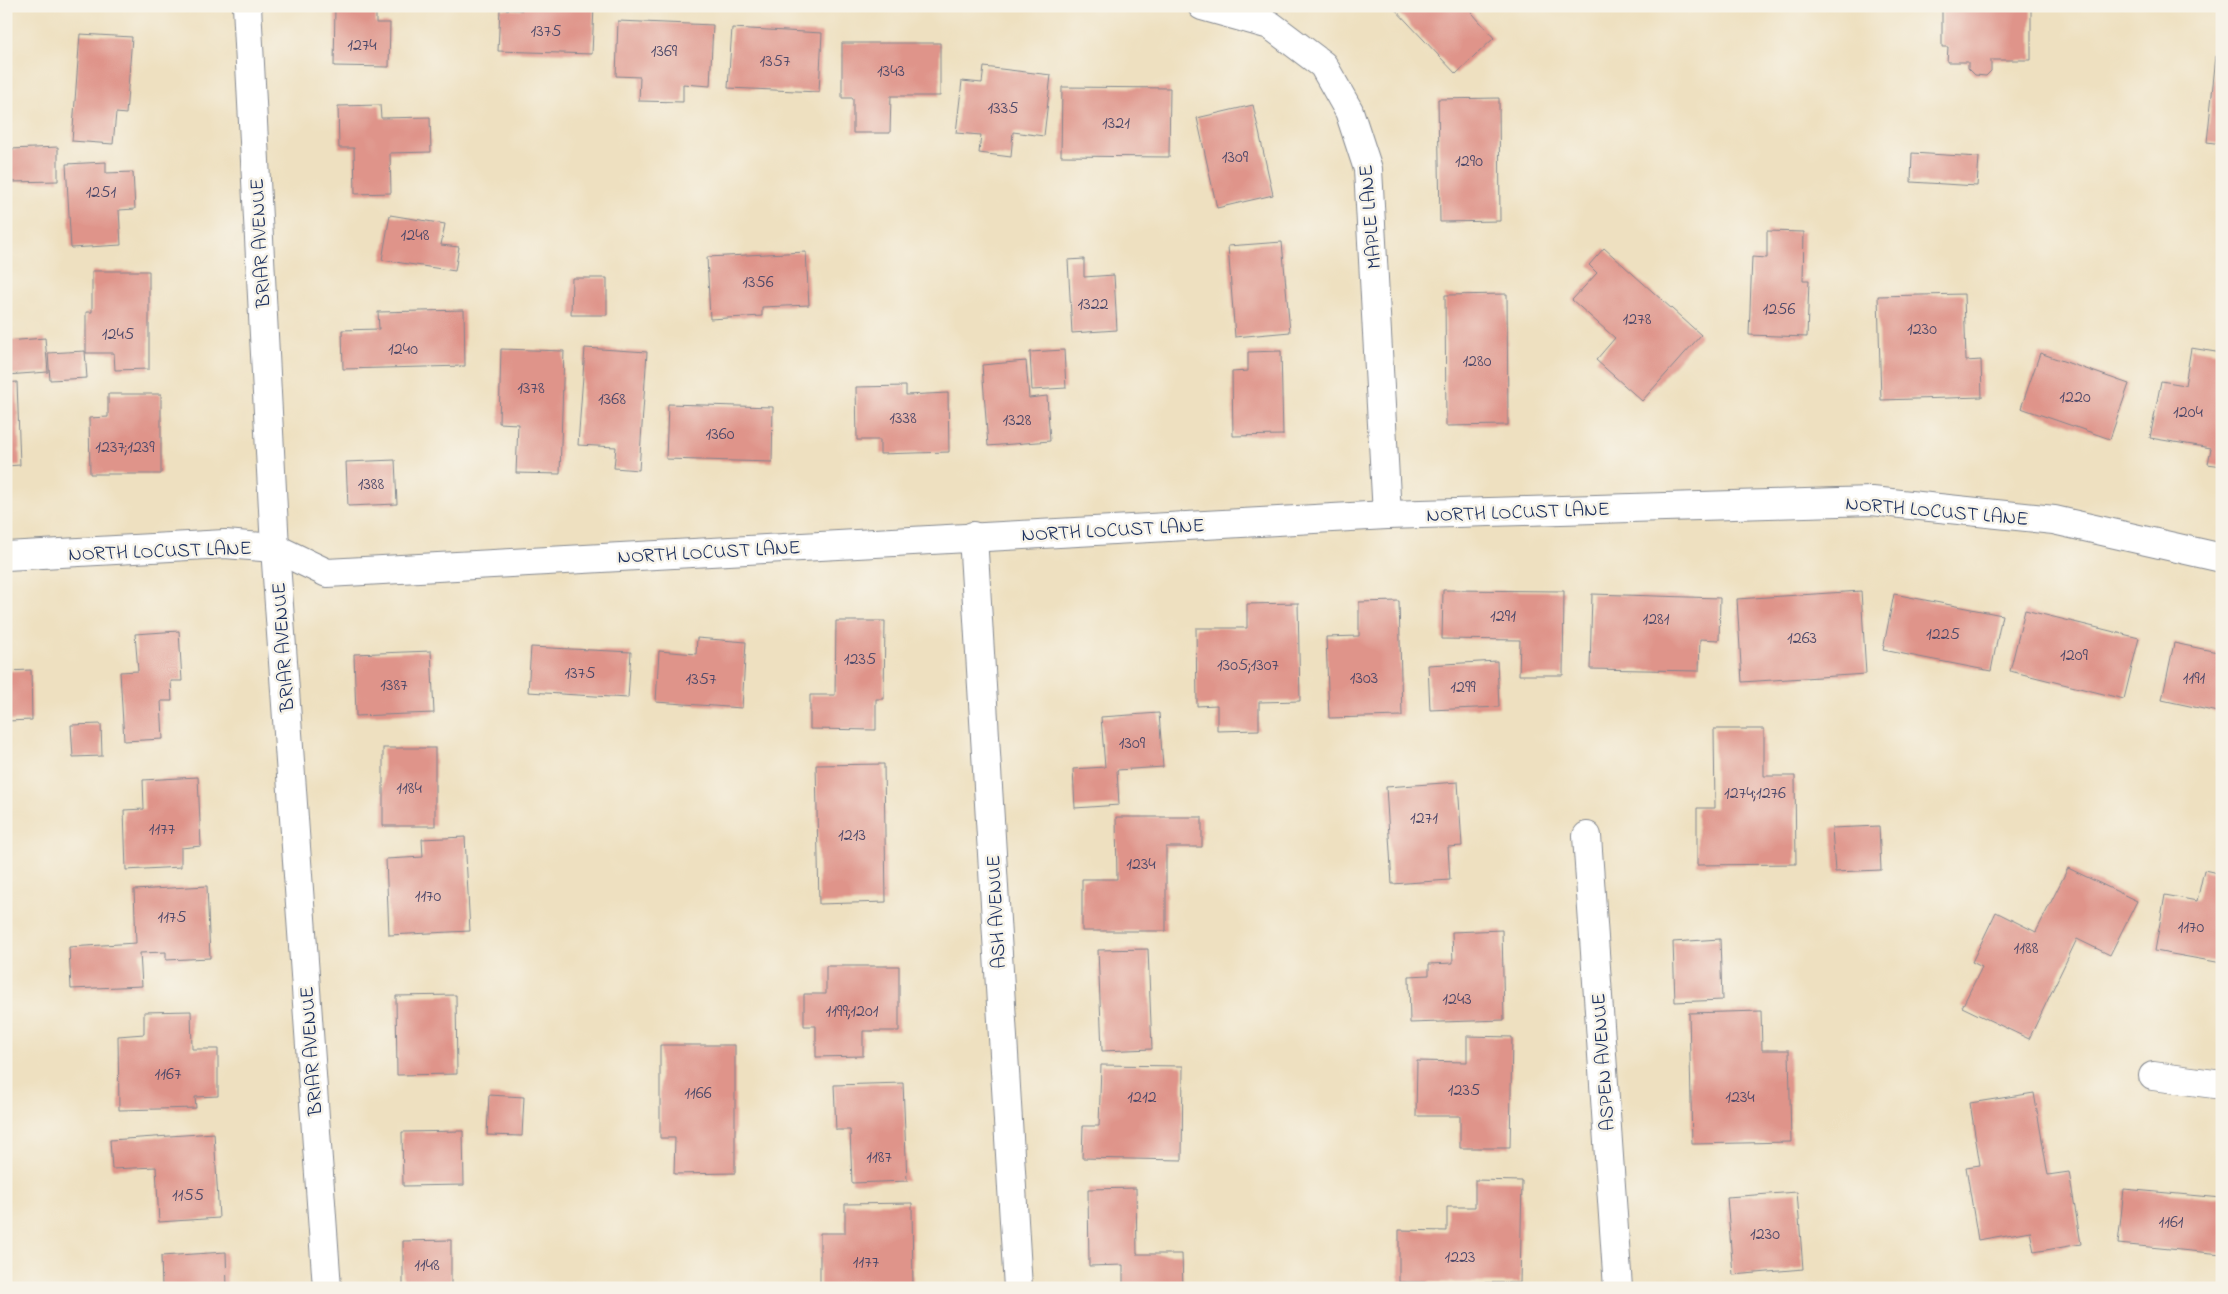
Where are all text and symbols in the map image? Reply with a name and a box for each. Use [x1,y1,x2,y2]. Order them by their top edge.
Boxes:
house number: 1375 [531,19,561,45]
house number: 1274 [347,33,377,59]
house number: 1369 [651,39,678,65]
house number: 1357 [760,49,791,75]
house number: 1343 [877,59,905,85]
house number: 1335 [988,96,1018,122]
house number: 1321 [1102,111,1130,137]
house number: 1309 [1222,145,1249,171]
house number: 1290 [1455,149,1483,175]
street label: MAPLE LANE [1352,163,1390,270]
street label: BRIAR AVENUE [244,177,279,309]
house number: 1251 [86,180,117,206]
house number: 1248 [401,223,430,249]
house number: 1356 [742,270,774,296]
house number: 1322 [1077,292,1109,318]
house number: 1256 [1763,297,1796,323]
house number: 1278 [1623,307,1652,333]
house number: 1230 [1907,317,1937,343]
house number: 1245 [102,322,134,348]
house number: 1240 [388,337,418,363]
house number: 1280 [1462,349,1492,375]
house number: 1378 [517,376,545,402]
house number: 1220 [2059,385,2091,411]
house number: 1368 [598,387,626,413]
house number: 1204 [2173,400,2204,426]
house number: 1338 [889,406,917,432]
house number: 1328 [1003,408,1032,434]
house number: 1360 [706,422,735,448]
house number: 1237;1239 [95,435,155,461]
house number: 1388 [358,472,385,498]
street label: NORTH LOCUST LANE [1844,490,2029,535]
street label: NORTH LOCUST LANE [1426,496,1610,531]
street label: NORTH LOCUST LANE [1021,512,1205,551]
street label: NORTH LOCUST LANE [617,534,801,573]
street label: NORTH LOCUST LANE [68,535,252,570]
street label: BRIAR AVENUE [266,581,304,714]
house number: 1291 [1490,604,1516,630]
house number: 1281 [1642,607,1670,633]
house number: 1225 [1926,622,1960,648]
house number: 1263 [1787,626,1817,652]
house number: 1209 [2060,643,2089,669]
house number: 1235 [844,647,876,673]
house number: 1305;1307 [1217,653,1280,679]
house number: 1375 [565,661,595,687]
house number: 1303 [1350,666,1378,692]
house number: 1191 [2183,666,2206,692]
house number: 1357 [686,667,717,693]
house number: 1387 [380,673,408,699]
house number: 1299 [1450,675,1476,701]
house number: 1309 [1119,731,1146,757]
house number: 1184 [396,776,422,802]
house number: 1274;1276 [1724,781,1786,807]
house number: 1271 [1410,806,1438,832]
house number: 1177 [149,817,176,843]
house number: 1213 [838,823,866,849]
house number: 1234 [1126,852,1156,878]
street label: ASH AVENUE [980,854,1015,969]
house number: 1170 [415,884,442,910]
house number: 1175 [157,905,187,931]
house number: 1170 [2178,915,2205,941]
house number: 1188 [2014,936,2039,962]
street label: BRIAR AVENUE [294,985,332,1118]
house number: 1243 [1442,987,1472,1013]
street label: ASPEN AVENUE [1585,992,1624,1132]
house number: 1199;1201 [826,999,879,1025]
house number: 1167 [155,1062,182,1088]
house number: 1235 [1448,1078,1480,1104]
house number: 1166 [684,1081,712,1107]
house number: 1212 [1127,1085,1157,1111]
house number: 1234 [1725,1085,1755,1111]
house number: 1187 [866,1145,892,1171]
house number: 1155 [172,1183,204,1209]
house number: 1161 [2158,1210,2184,1236]
house number: 1230 [1750,1222,1780,1248]
house number: 1223 [1444,1245,1476,1271]
house number: 1177 [853,1250,880,1276]
house number: 1148 [414,1253,440,1279]

